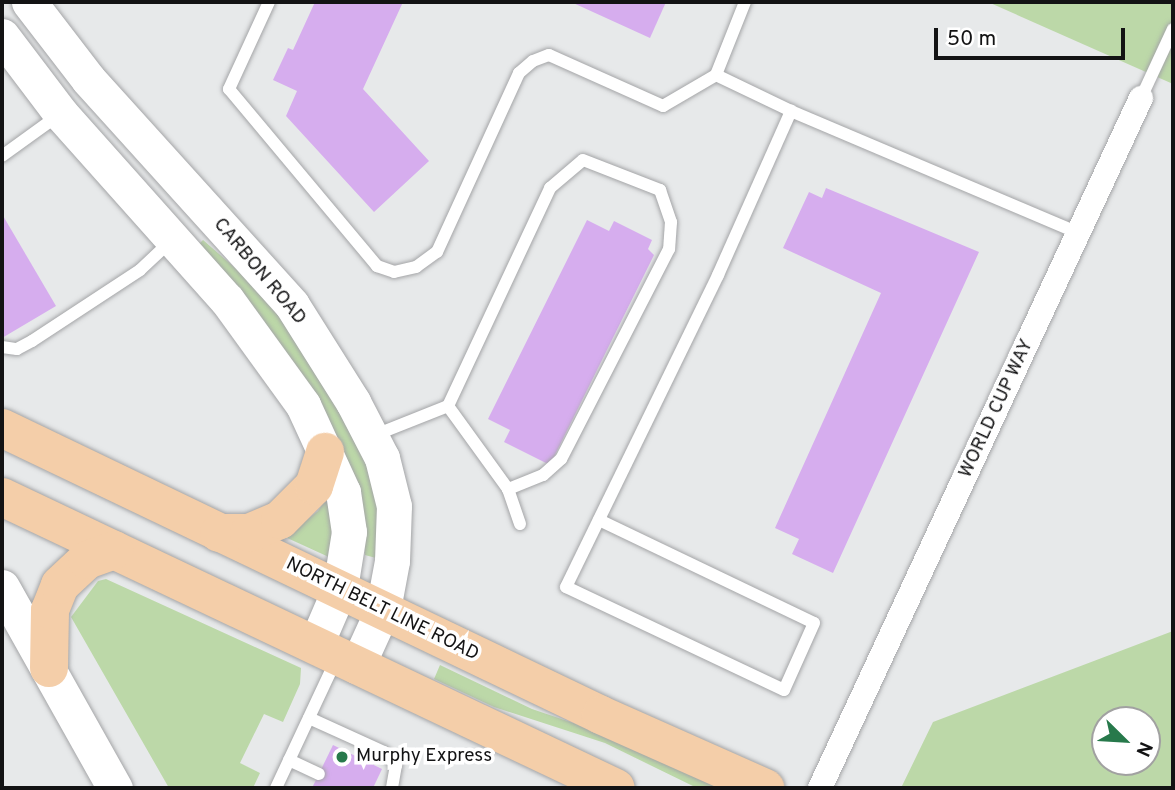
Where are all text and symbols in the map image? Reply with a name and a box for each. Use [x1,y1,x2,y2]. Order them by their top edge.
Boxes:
scale bar [937,14,1128,58]
text: 50 m [947,26,996,53]
street label: CARBON ROAD [208,214,310,330]
street label: WORLD CUP WAY [955,336,1039,482]
street label: NORTH BELT LINE ROAD [281,553,483,667]
north arrow [1091,706,1161,776]
text: N [1130,738,1157,760]
place label: Murphy Express [356,746,492,768]
marker: Murphy Express [334,749,350,765]

